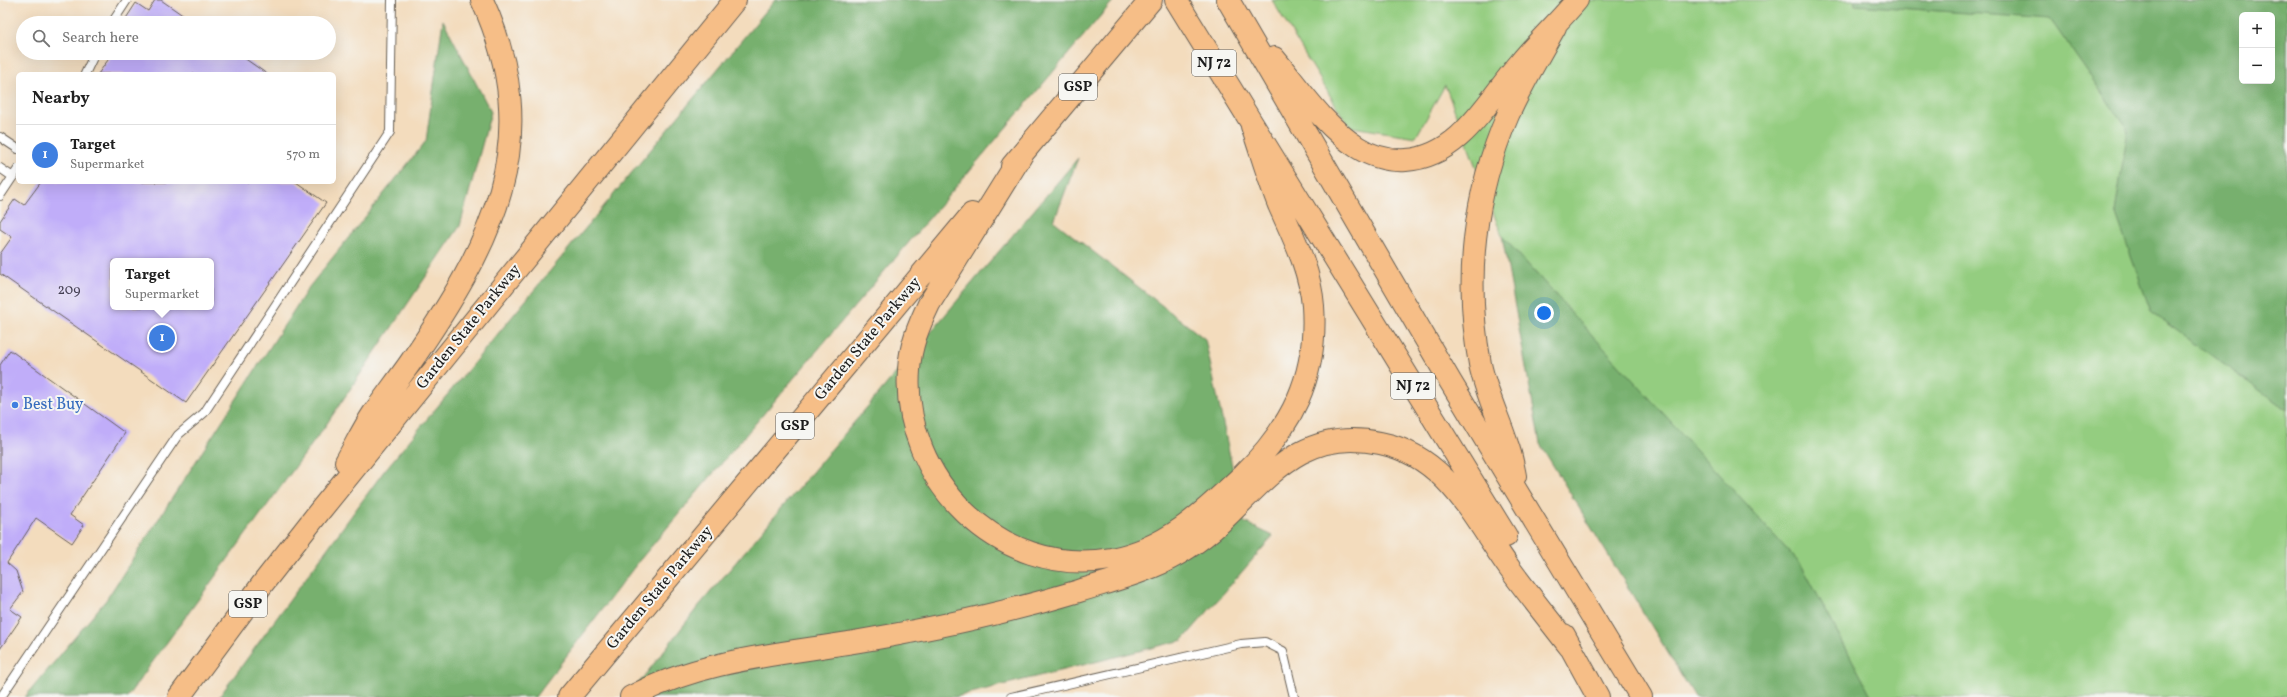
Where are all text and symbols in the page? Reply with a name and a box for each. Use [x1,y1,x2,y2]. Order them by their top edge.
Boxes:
map controls [2239,12,2275,84]
button: + [2239,12,2275,48]
search box [16,16,336,60]
icon: search [30,27,52,49]
text: Search here [62,28,139,49]
button: − [2239,48,2275,84]
road number: NJ 72 [1192,50,1236,76]
road number: GSP [1059,74,1097,100]
text: Nearby [32,87,90,110]
text: Target [70,135,116,156]
text: 1 [42,146,48,164]
text: 570 m [286,146,320,164]
text: Supermarket [70,156,145,174]
popup [110,258,214,310]
street label: Garden State Parkway [412,259,527,394]
text: Target [125,265,170,286]
street label: Garden State Parkway [810,272,927,406]
house number: 209 [57,281,81,300]
text: Supermarket [125,286,199,304]
your location [1534,303,1554,323]
pin: 1 [149,323,175,353]
road number: NJ 72 [1391,373,1435,399]
place label: Best Buy [23,394,84,416]
marker: Best Buy [10,400,20,410]
road number: GSP [776,413,814,439]
street label: Garden State Parkway [602,521,719,655]
road number: GSP [229,591,267,617]

